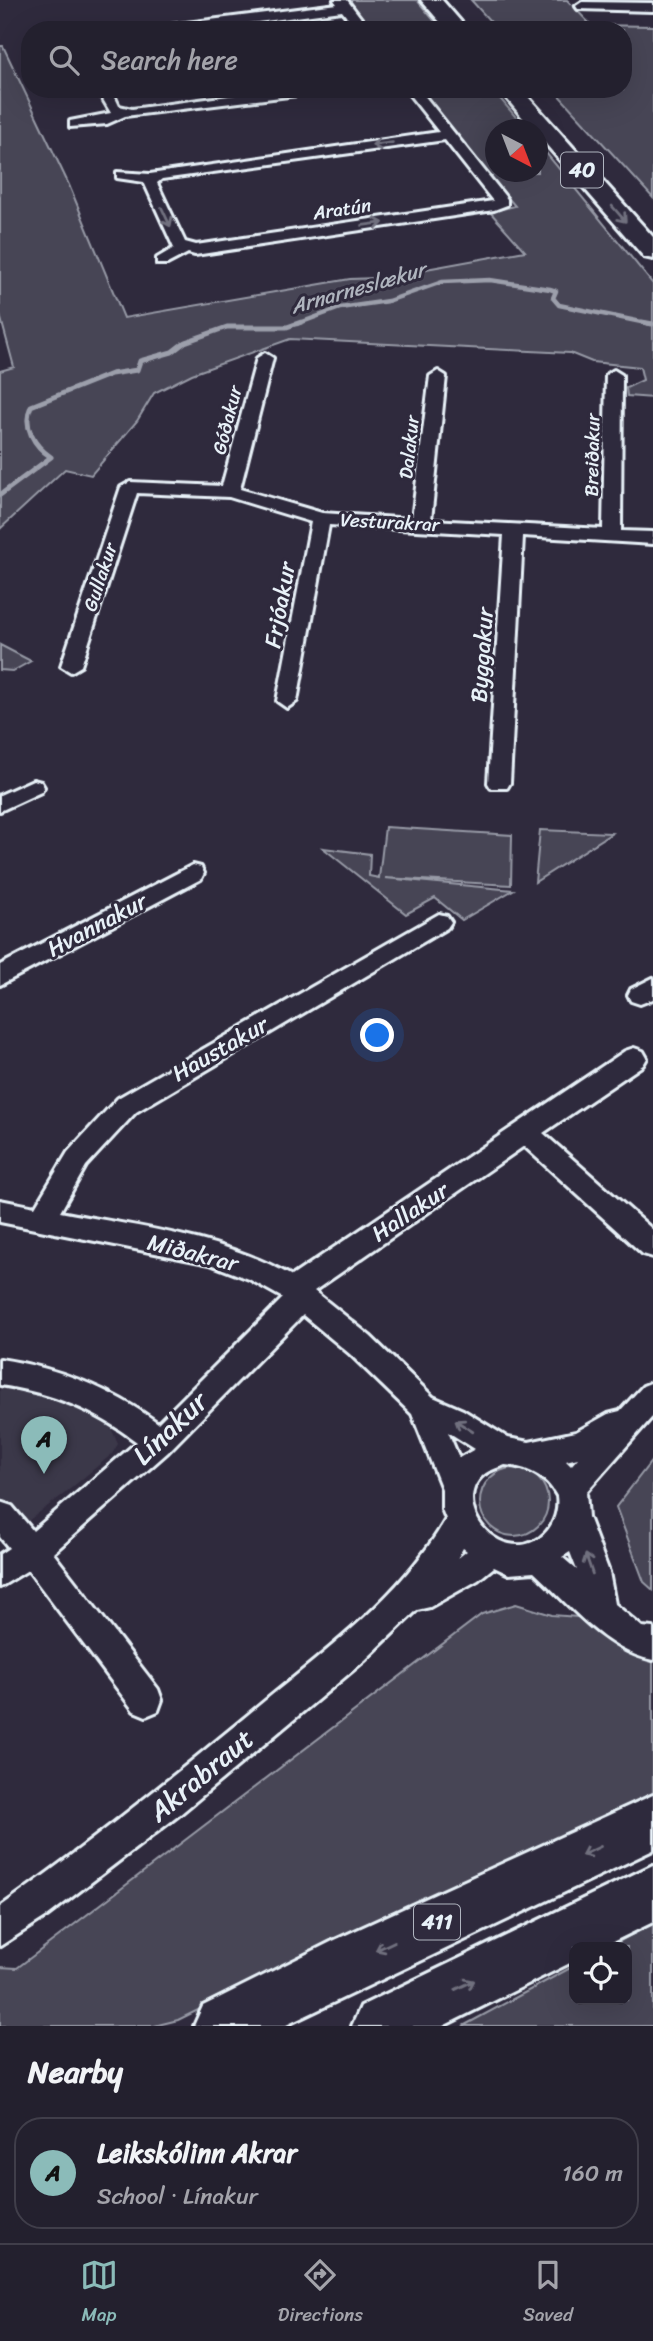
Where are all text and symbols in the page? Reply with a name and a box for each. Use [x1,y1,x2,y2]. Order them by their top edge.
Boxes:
search box [21,21,632,98]
text: Search here [101,37,238,83]
icon: search [45,41,83,79]
north arrow [485,119,548,182]
one-way arrow [371,138,393,151]
road number: 40 [561,152,603,188]
street label: Aratún [310,189,373,230]
one-way arrow [611,205,627,223]
one-way arrow [160,206,173,227]
one-way arrow [361,217,384,230]
water label: Arnarneslækur [285,249,434,326]
street label: Góðakur [203,381,252,458]
street label: Dalakur [389,412,429,481]
street label: Breiðakur [575,412,609,497]
street label: Vesturakrar [340,503,442,541]
street label: Gullakur [73,537,127,616]
street label: Frjóakur [252,557,308,651]
street label: Byggakur [458,605,506,704]
street label: Hvannakur [39,881,156,969]
street label: Haustakur [164,1004,278,1093]
your location [360,1018,394,1052]
street label: Hallakur [363,1170,459,1253]
street label: Miðakrar [143,1222,244,1284]
street label: Línakur [120,1378,221,1477]
pin: A [21,1416,67,1474]
one-way arrow [455,1418,475,1432]
one-way arrow [582,1553,594,1575]
street label: Akrabraut [136,1716,265,1835]
one-way arrow [581,1844,602,1858]
road number: 411 [414,1904,460,1940]
one-way arrow [375,1940,396,1953]
map controls [569,1942,632,2005]
button: locate [569,1942,632,2005]
one-way arrow [454,1978,475,1991]
text: Nearby [28,2045,123,2099]
text: Leikskólinn Akrar [97,2130,297,2176]
text: A [45,2153,61,2194]
text: 160 m [562,2153,623,2194]
text: School · Línakur [97,2176,258,2217]
tab: Map [80,2256,118,2331]
tab: Directions [278,2256,363,2331]
tab: Saved [523,2256,573,2331]

